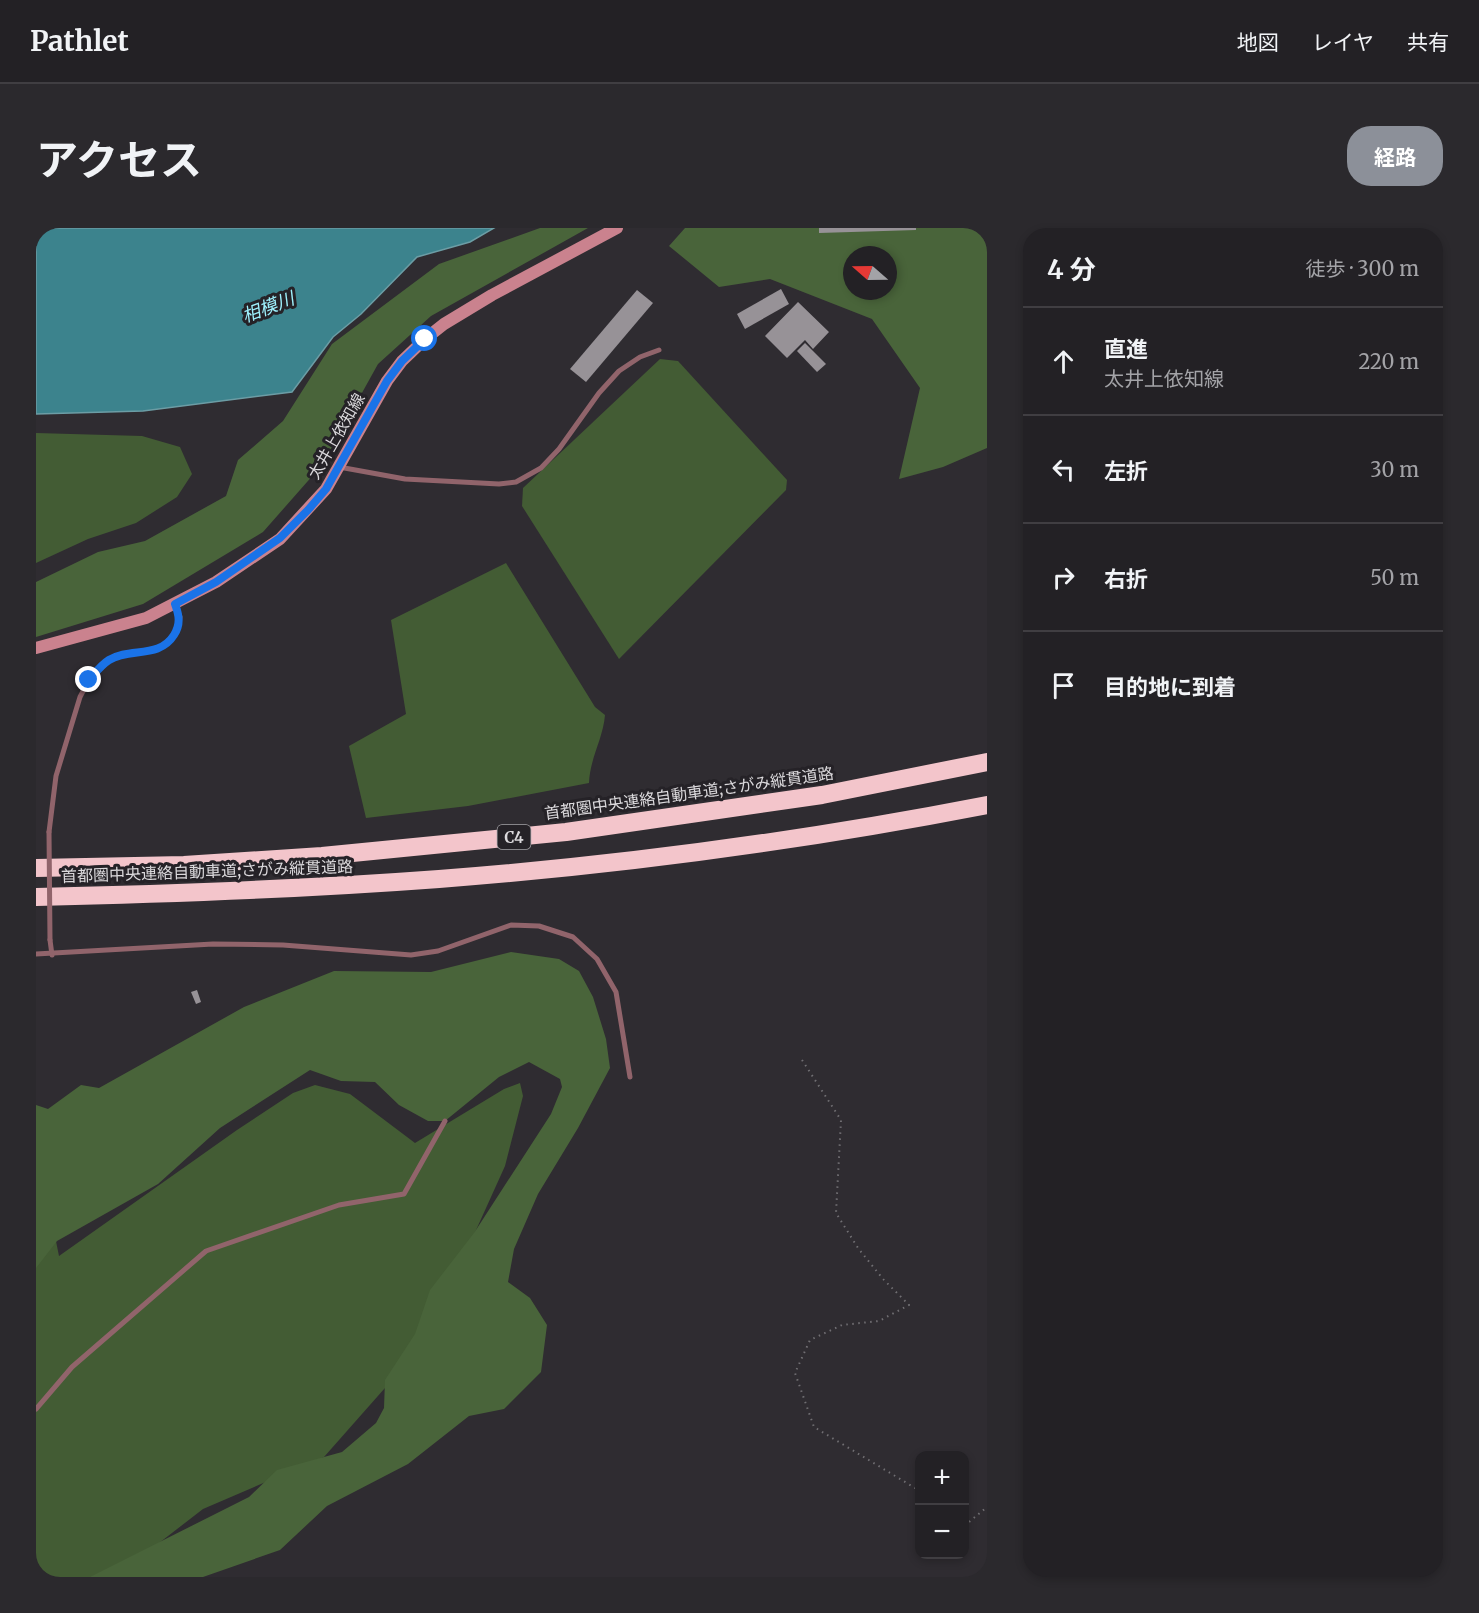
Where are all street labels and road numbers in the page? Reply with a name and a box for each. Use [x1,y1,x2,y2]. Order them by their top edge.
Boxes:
street label: 太井上依知線 [303,389,369,483]
street label: 首都圏中央連絡自動車道;さがみ縦貫道路 [543,763,835,823]
road number: C4 [498,825,530,849]
street label: 首都圏中央連絡自動車道;さがみ縦貫道路 [61,856,353,886]

